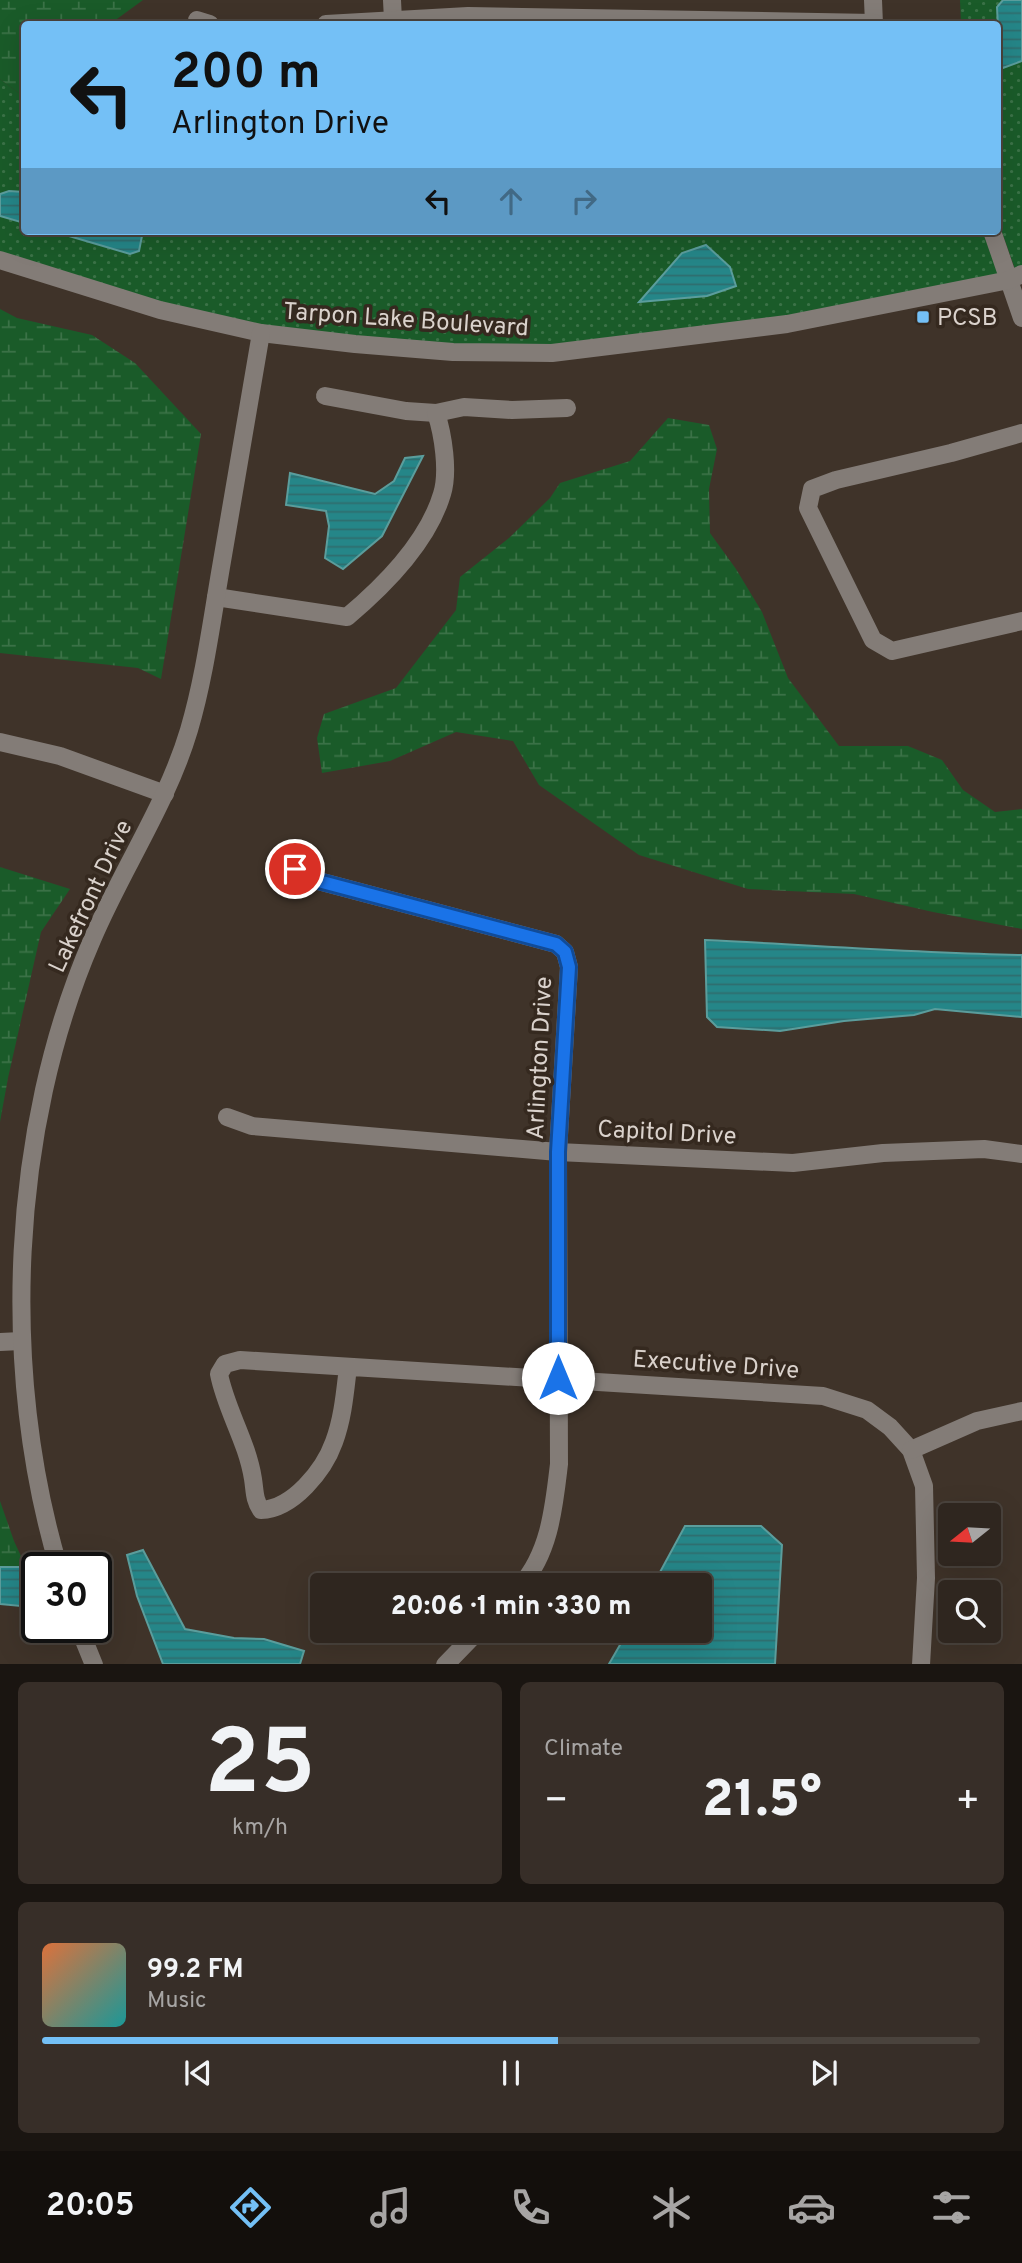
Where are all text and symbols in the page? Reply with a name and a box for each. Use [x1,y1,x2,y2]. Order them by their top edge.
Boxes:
text: 200 m [171,44,321,106]
icon: left [56,49,147,140]
text: Arlington Drive [171,105,389,145]
icon: left [419,182,457,220]
icon: ahead [492,182,530,220]
icon: right [565,182,603,220]
street label: Tarpon Lake Boulevard [282,297,530,345]
place label: PCSB [937,304,997,334]
marker: PCSB [915,309,931,325]
street label: Lakefront Drive [43,816,140,978]
pin [265,839,325,899]
icon: arrive [276,850,314,888]
street label: Arlington Drive [522,976,560,1140]
street label: Capitol Drive [597,1115,737,1153]
position arrow [521,1341,595,1415]
street label: Executive Drive [632,1345,800,1387]
north arrow [938,1503,1001,1566]
map controls [938,1503,1001,1643]
speed limit sign: 30 [21,1552,112,1643]
button: search [938,1580,1001,1643]
text: 20:06 · 1 min · 330 m [391,1591,631,1624]
text: 25 [204,1711,316,1826]
text: Climate [544,1735,623,1764]
text: 21.5° [702,1769,822,1835]
text: − [544,1778,569,1827]
text: + [955,1778,980,1827]
text: km/h [232,1814,288,1843]
text: 99.2 FM [147,1954,244,1987]
text: Music [147,1987,207,2016]
icon: previous [179,2054,217,2092]
icon: pause [492,2054,530,2092]
icon: next [805,2054,843,2092]
icon: directions [226,2183,275,2232]
icon: music [366,2183,415,2232]
icon: phone [506,2183,555,2232]
icon: climate [647,2183,696,2232]
icon: car [787,2183,836,2232]
icon: filters [927,2183,976,2232]
text: 20:05 [46,2187,135,2227]

